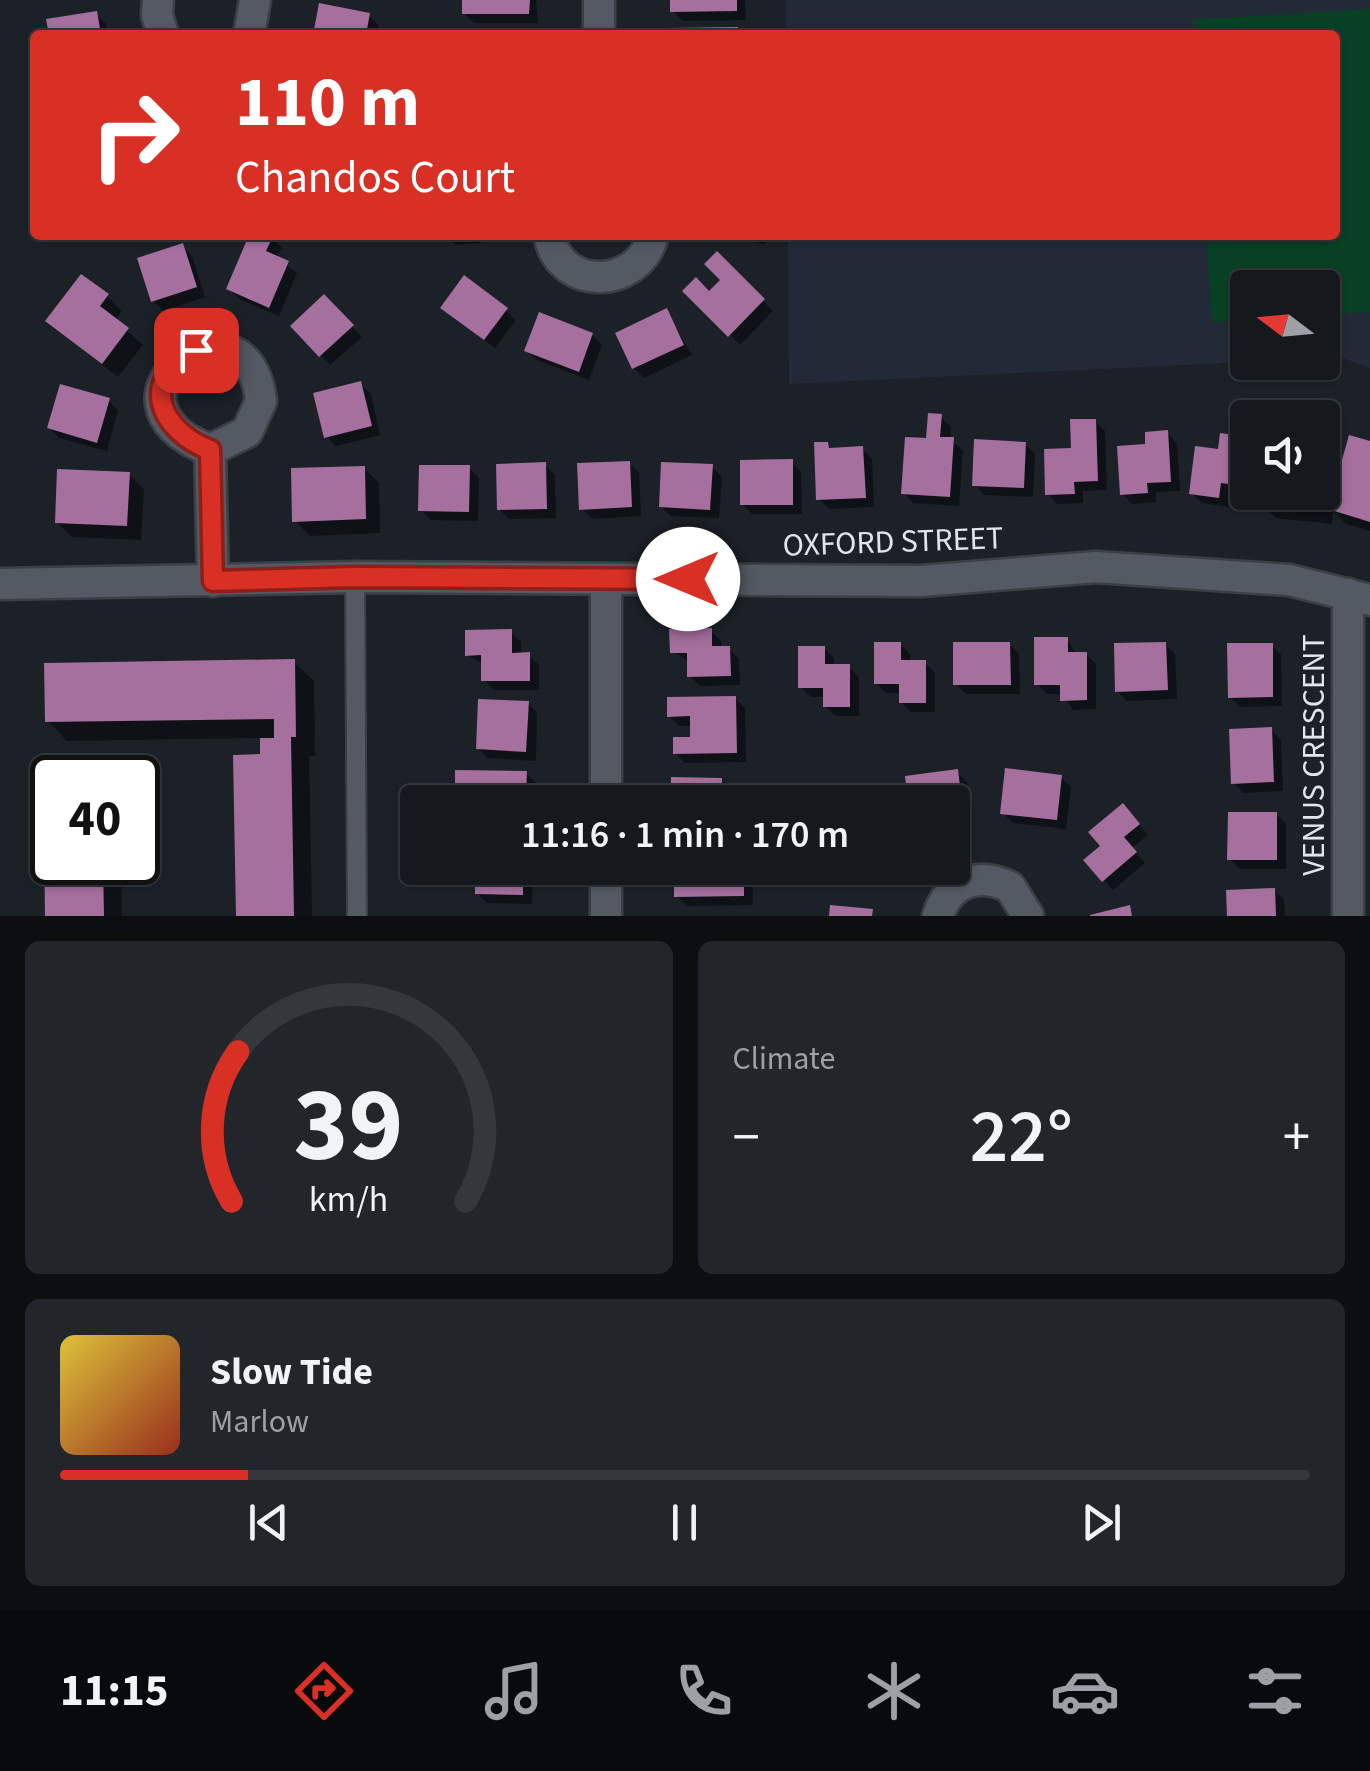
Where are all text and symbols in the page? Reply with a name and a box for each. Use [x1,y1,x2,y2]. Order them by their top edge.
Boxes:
text: 110 m [235,53,420,153]
icon: right [70,70,200,200]
text: Chandos Court [235,146,515,210]
north arrow [1230,270,1340,380]
map controls [1230,270,1340,510]
pin [154,308,239,393]
icon: arrive [169,323,224,378]
button: sound [1230,400,1340,510]
street label: OXFORD STREET [782,515,1004,569]
position arrow [636,527,740,631]
street label: VENUS CRESCENT [1291,634,1337,876]
speed limit sign: 40 [30,755,160,885]
text: 11:16 · 1 min · 170 m [521,808,849,862]
text: Climate [733,1036,835,1082]
text: 39 [294,1053,404,1201]
text: 22° [970,1084,1073,1191]
text: − [733,1099,760,1177]
text: + [1283,1099,1310,1177]
text: km/h [309,1174,388,1225]
text: Slow Tide [210,1345,373,1399]
text: Marlow [210,1399,309,1445]
icon: previous [241,1495,296,1550]
icon: pause [657,1495,712,1550]
icon: next [1074,1495,1129,1550]
icon: directions [289,1656,359,1726]
icon: music [479,1656,549,1726]
icon: phone [669,1656,739,1726]
icon: climate [859,1656,929,1726]
icon: car [1050,1656,1120,1726]
icon: filters [1240,1656,1310,1726]
text: 11:15 [60,1659,169,1723]

